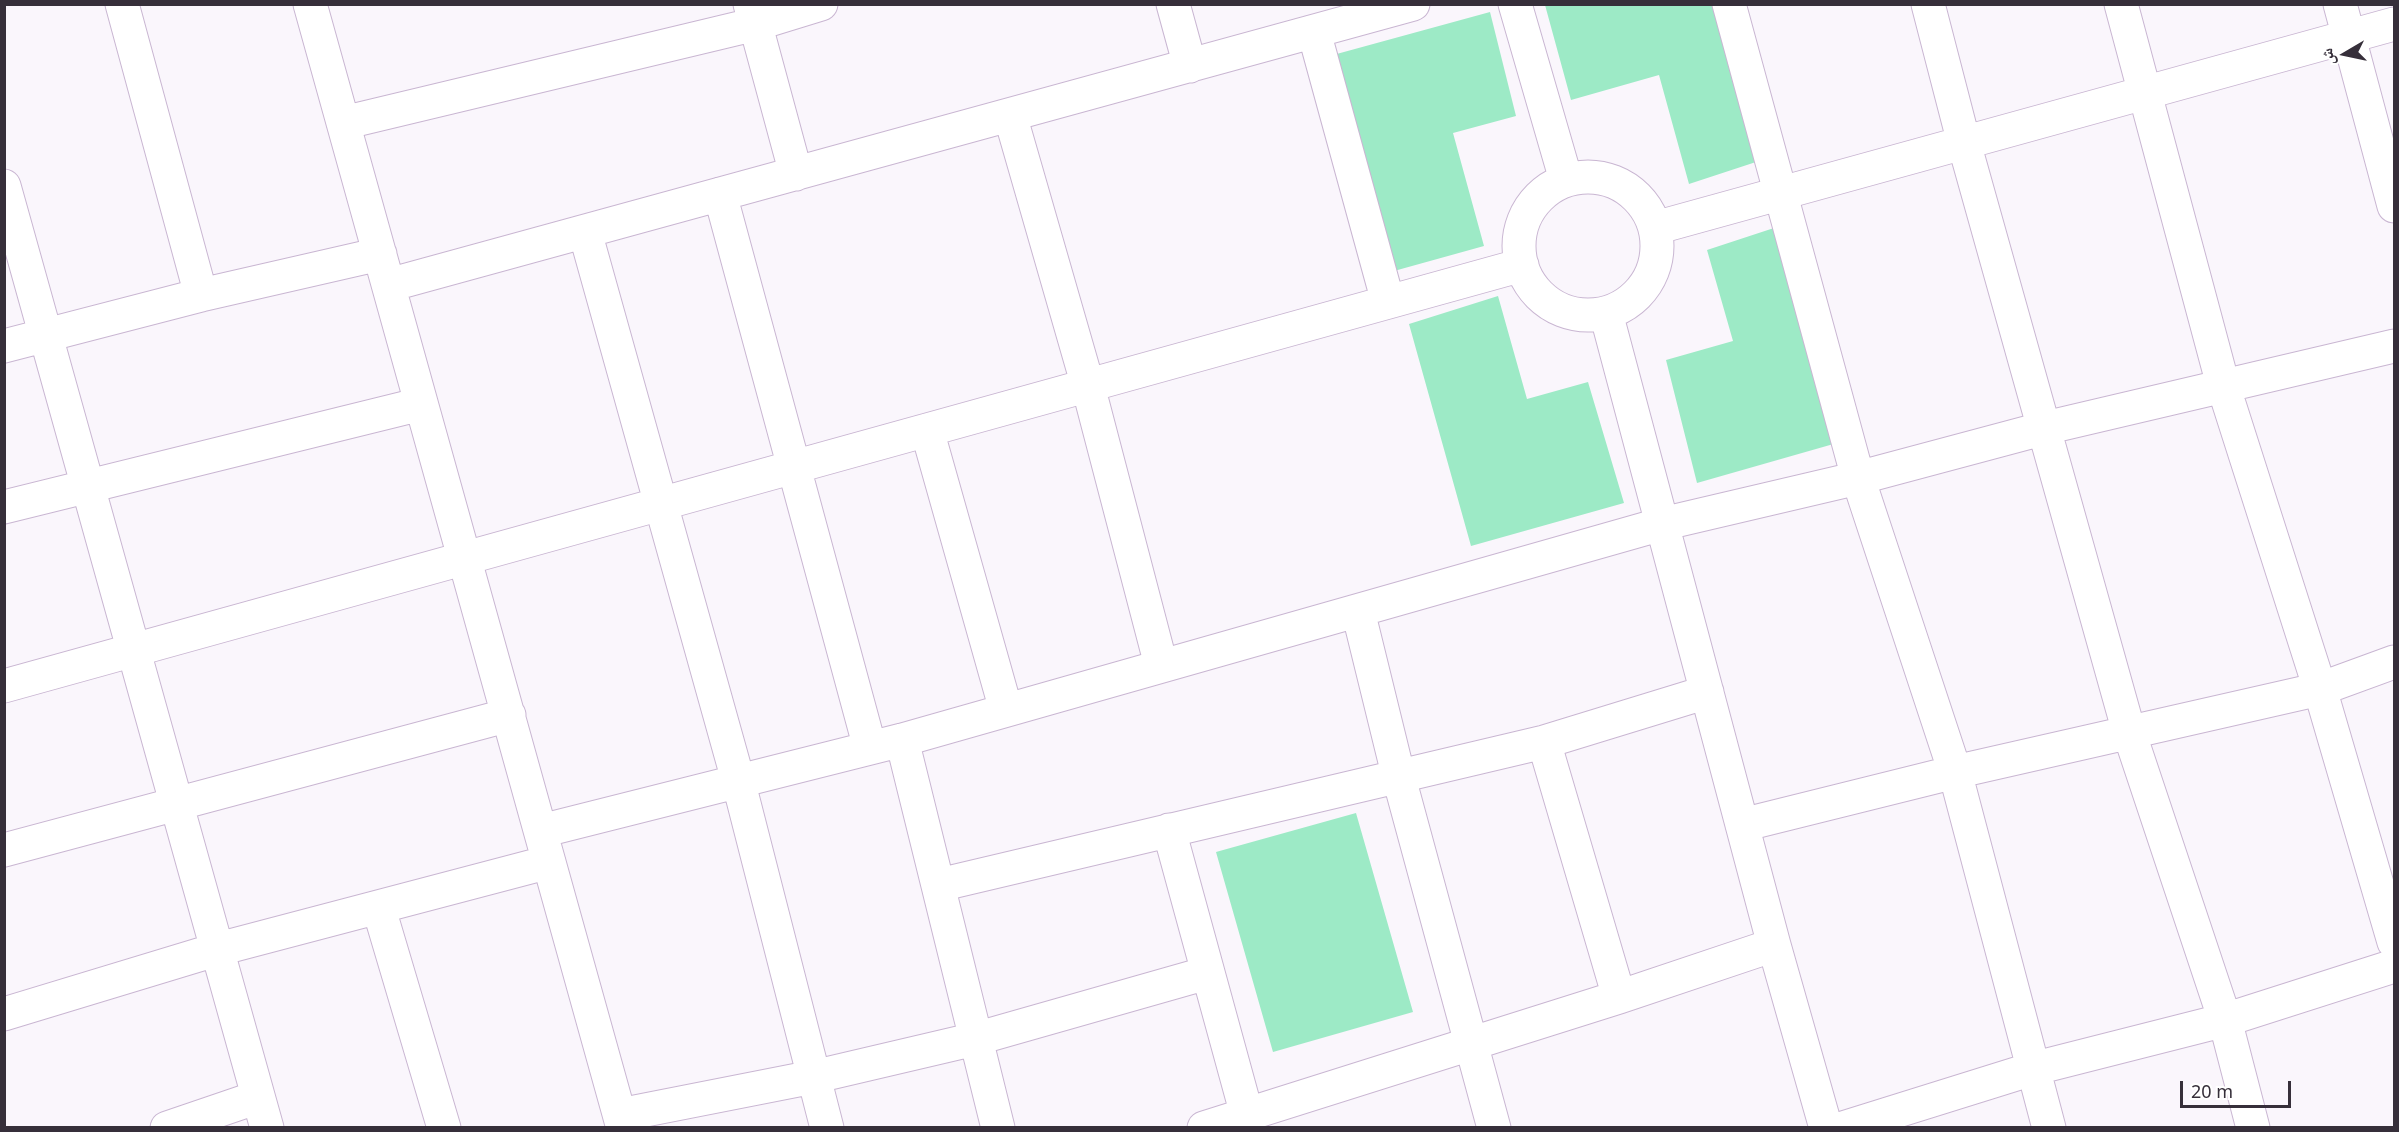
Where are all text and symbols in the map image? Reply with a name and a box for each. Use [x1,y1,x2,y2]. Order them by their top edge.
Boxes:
north arrow [2315,24,2375,84]
text: ش [2315,47,2339,67]
scale bar [2183,1069,2294,1107]
text: 20 m [2191,1079,2233,1103]

